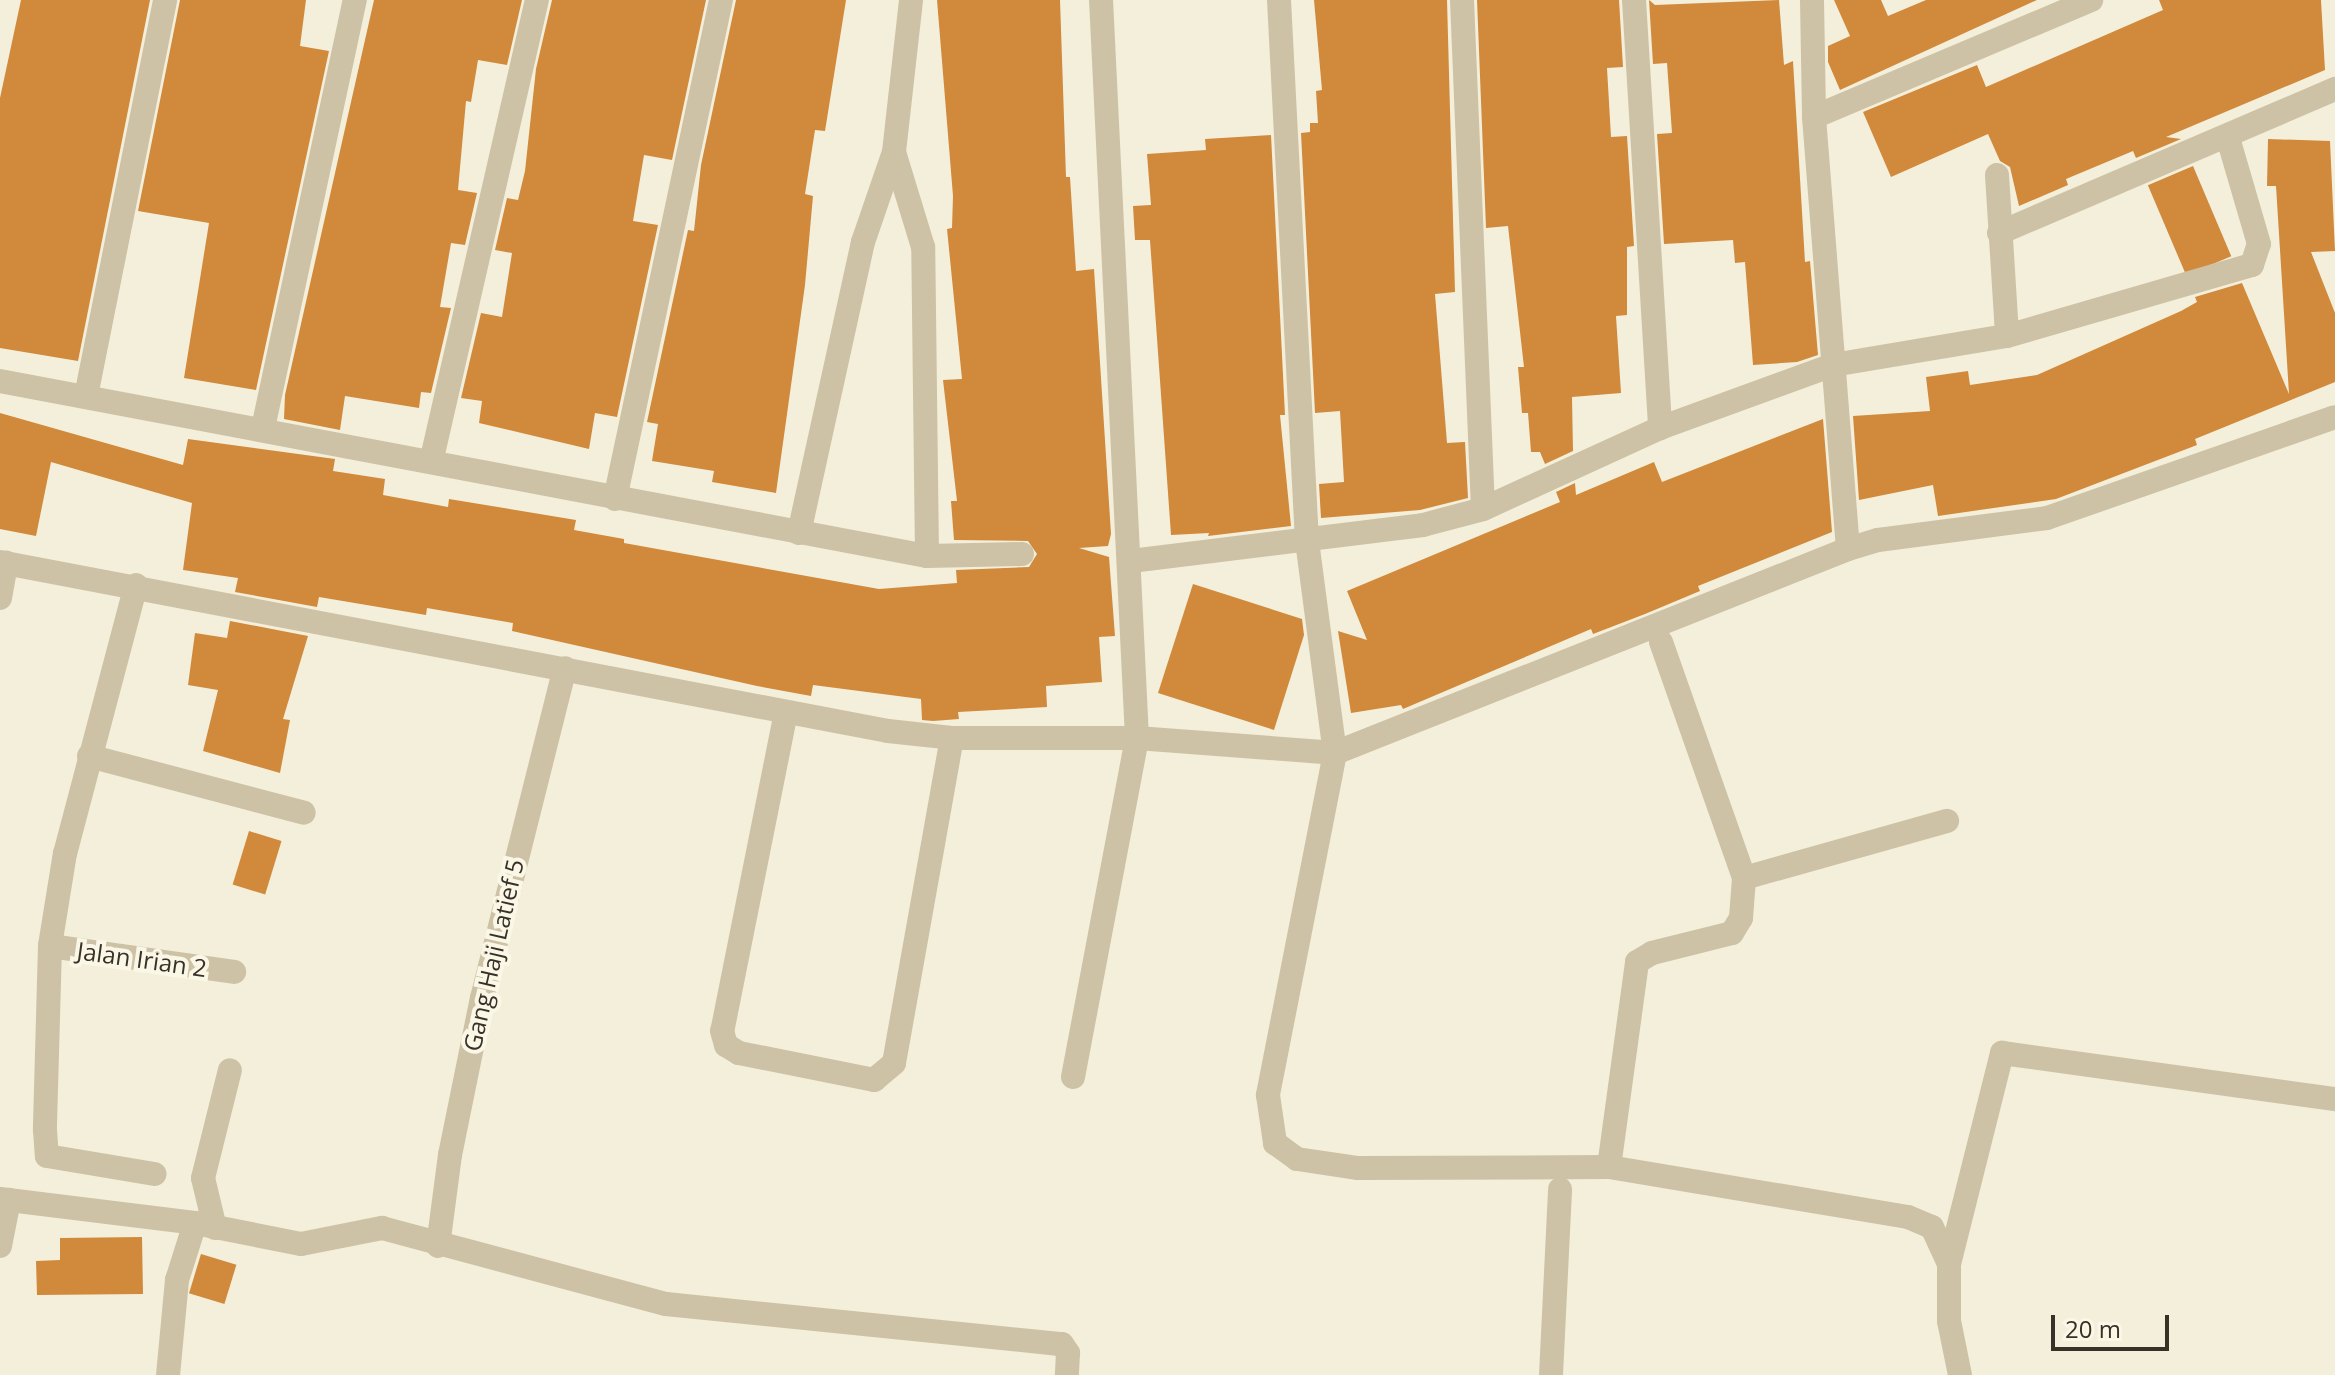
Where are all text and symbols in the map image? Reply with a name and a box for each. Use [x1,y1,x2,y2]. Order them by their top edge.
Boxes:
street label: Gang Haji Latief 5 [457,856,529,1054]
street label: Jalan Irian 2 [75,936,209,982]
scale bar [2055,1299,2173,1349]
text: 20 m [2065,1312,2121,1345]

